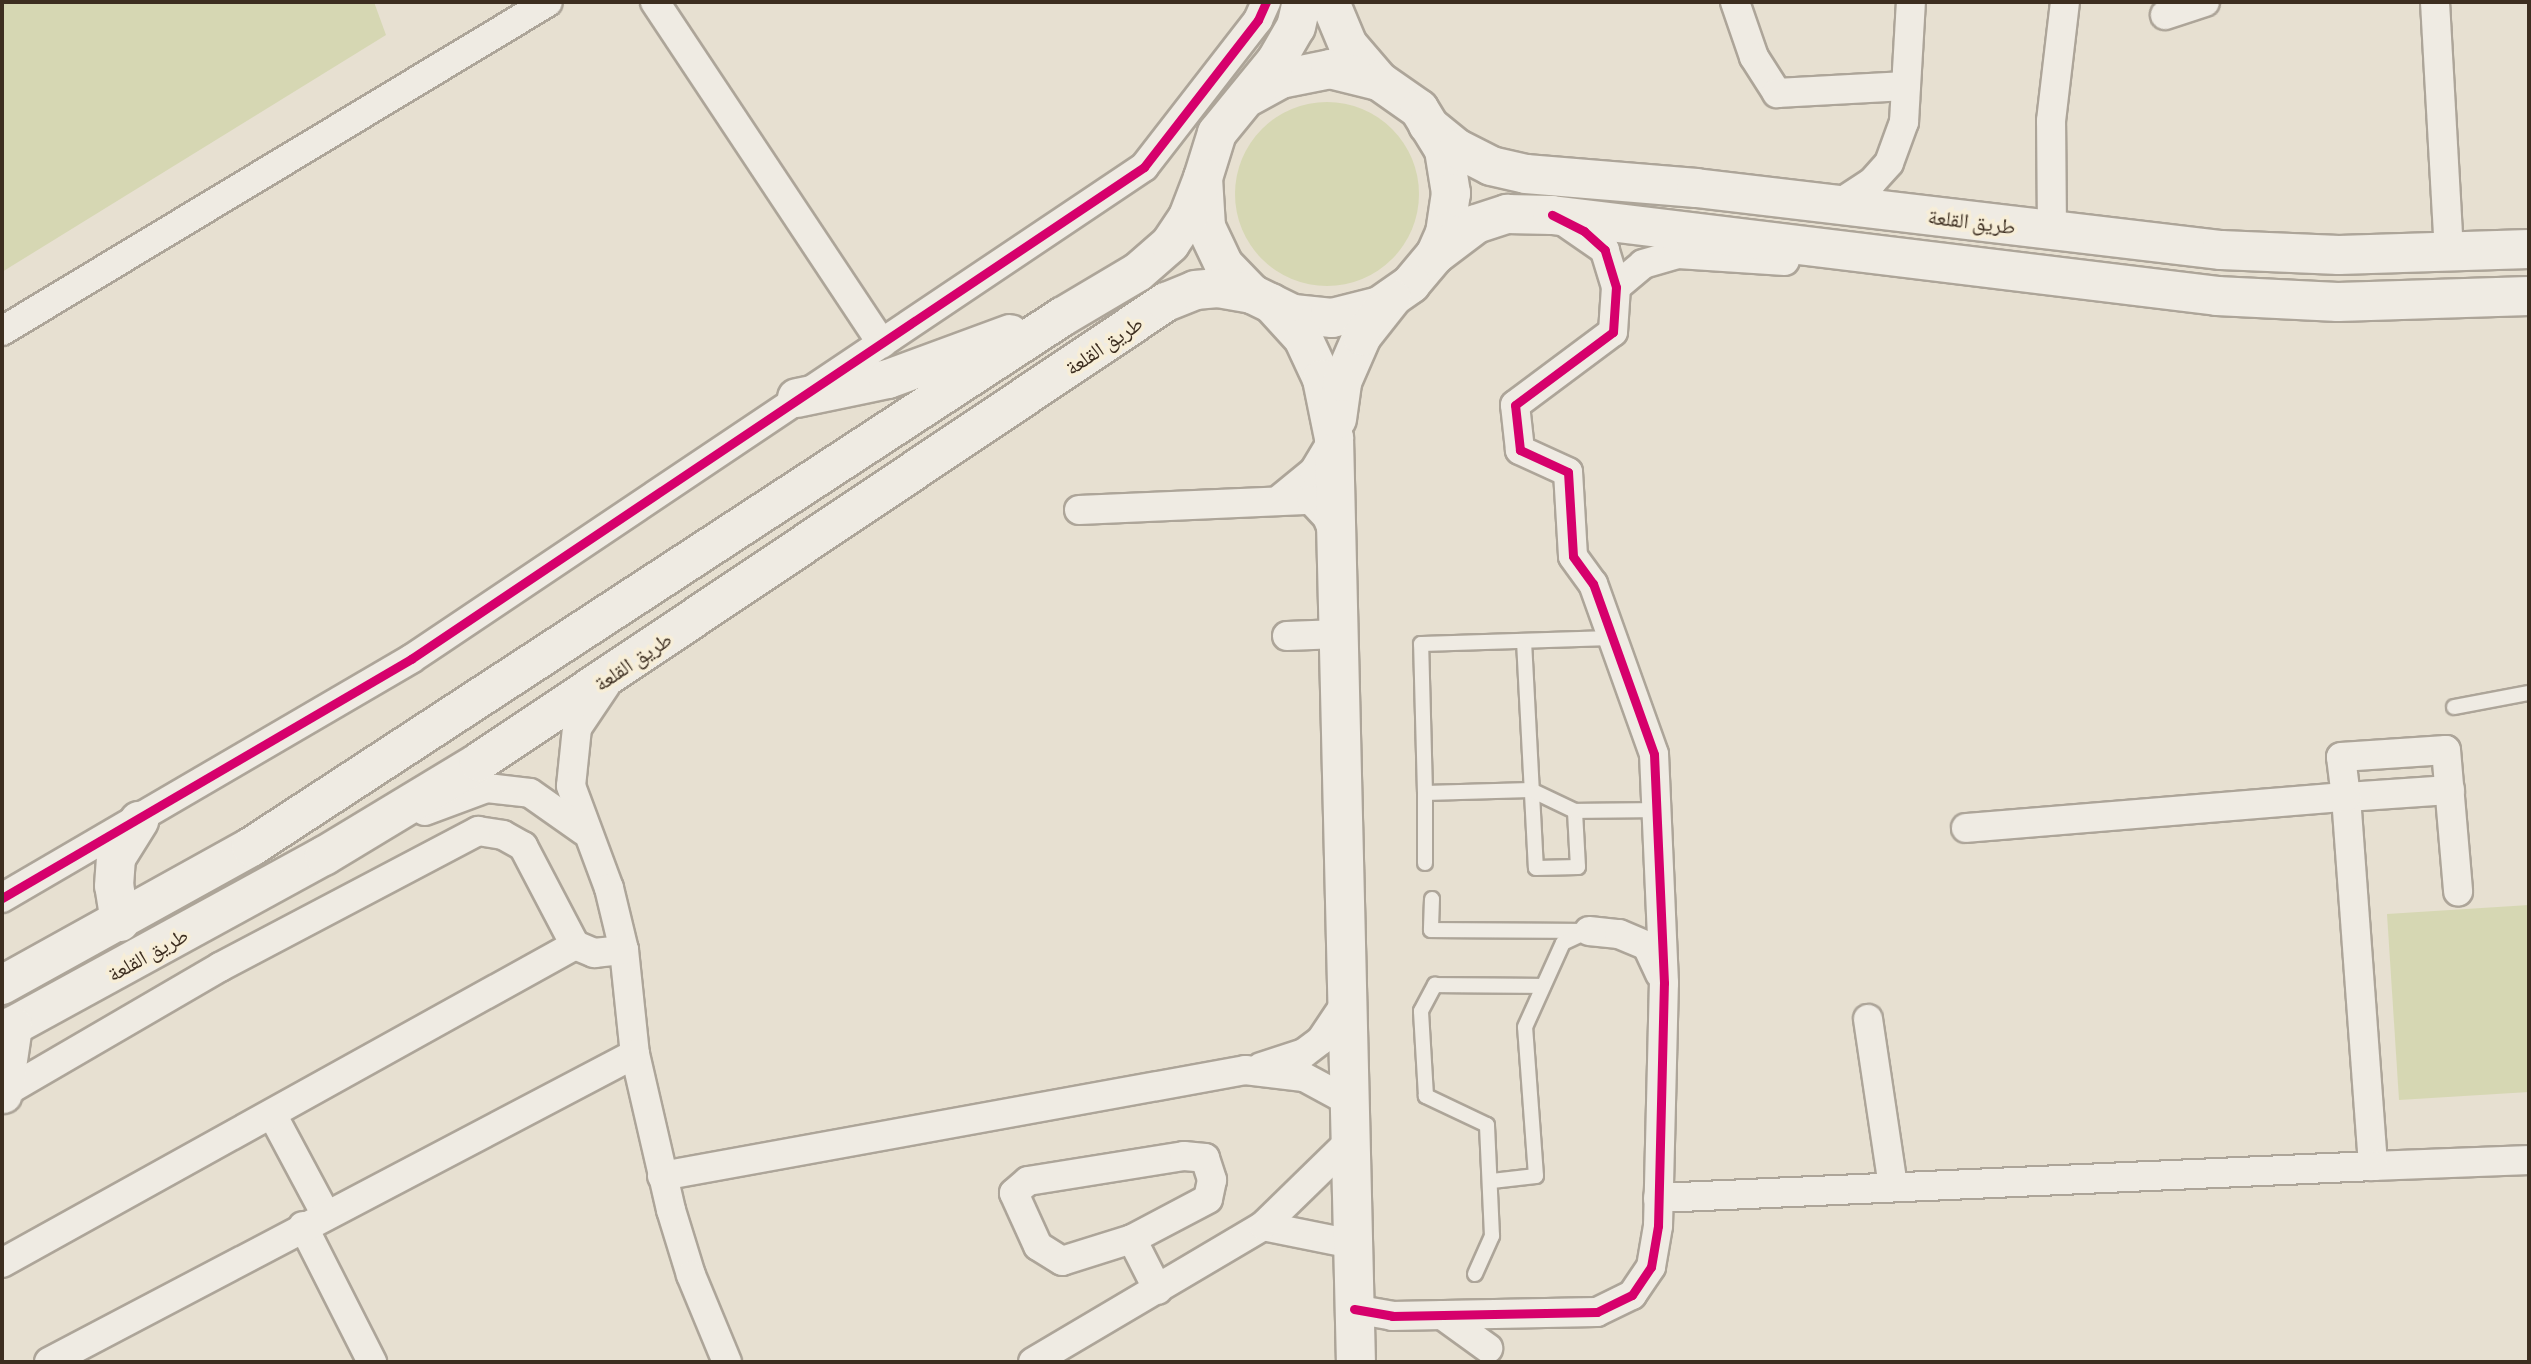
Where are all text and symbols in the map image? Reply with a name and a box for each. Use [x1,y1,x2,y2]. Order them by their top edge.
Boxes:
street label: طريق القلعة [1927,202,2017,238]
street label: طريق القلعة [1059,309,1147,379]
street label: طريق القلعة [588,625,676,695]
street label: طريق القلعة [102,921,192,985]

